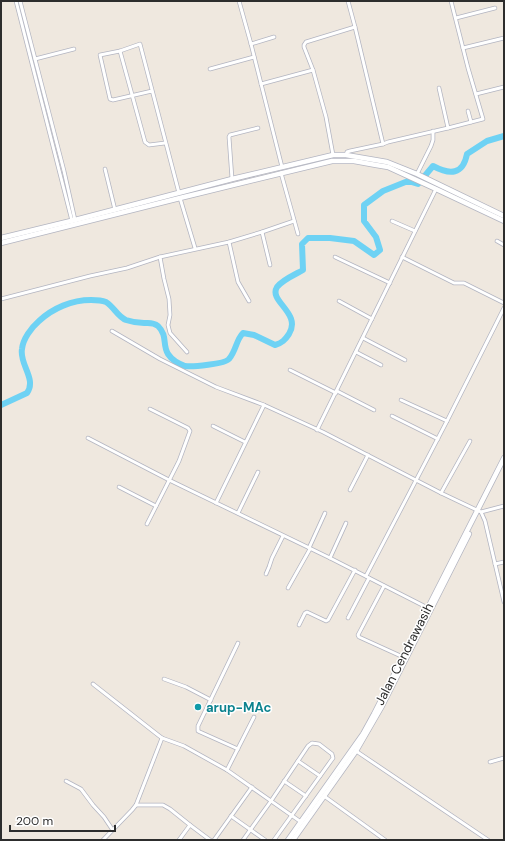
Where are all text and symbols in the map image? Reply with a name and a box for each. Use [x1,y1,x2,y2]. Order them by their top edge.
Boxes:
street label: Jalan Cendrawasih [371,600,437,708]
place label: arup-MAc [206,699,271,716]
marker: arup-MAc [193,702,203,712]
scale bar [10,807,115,833]
text: 200 m [16,813,53,829]

